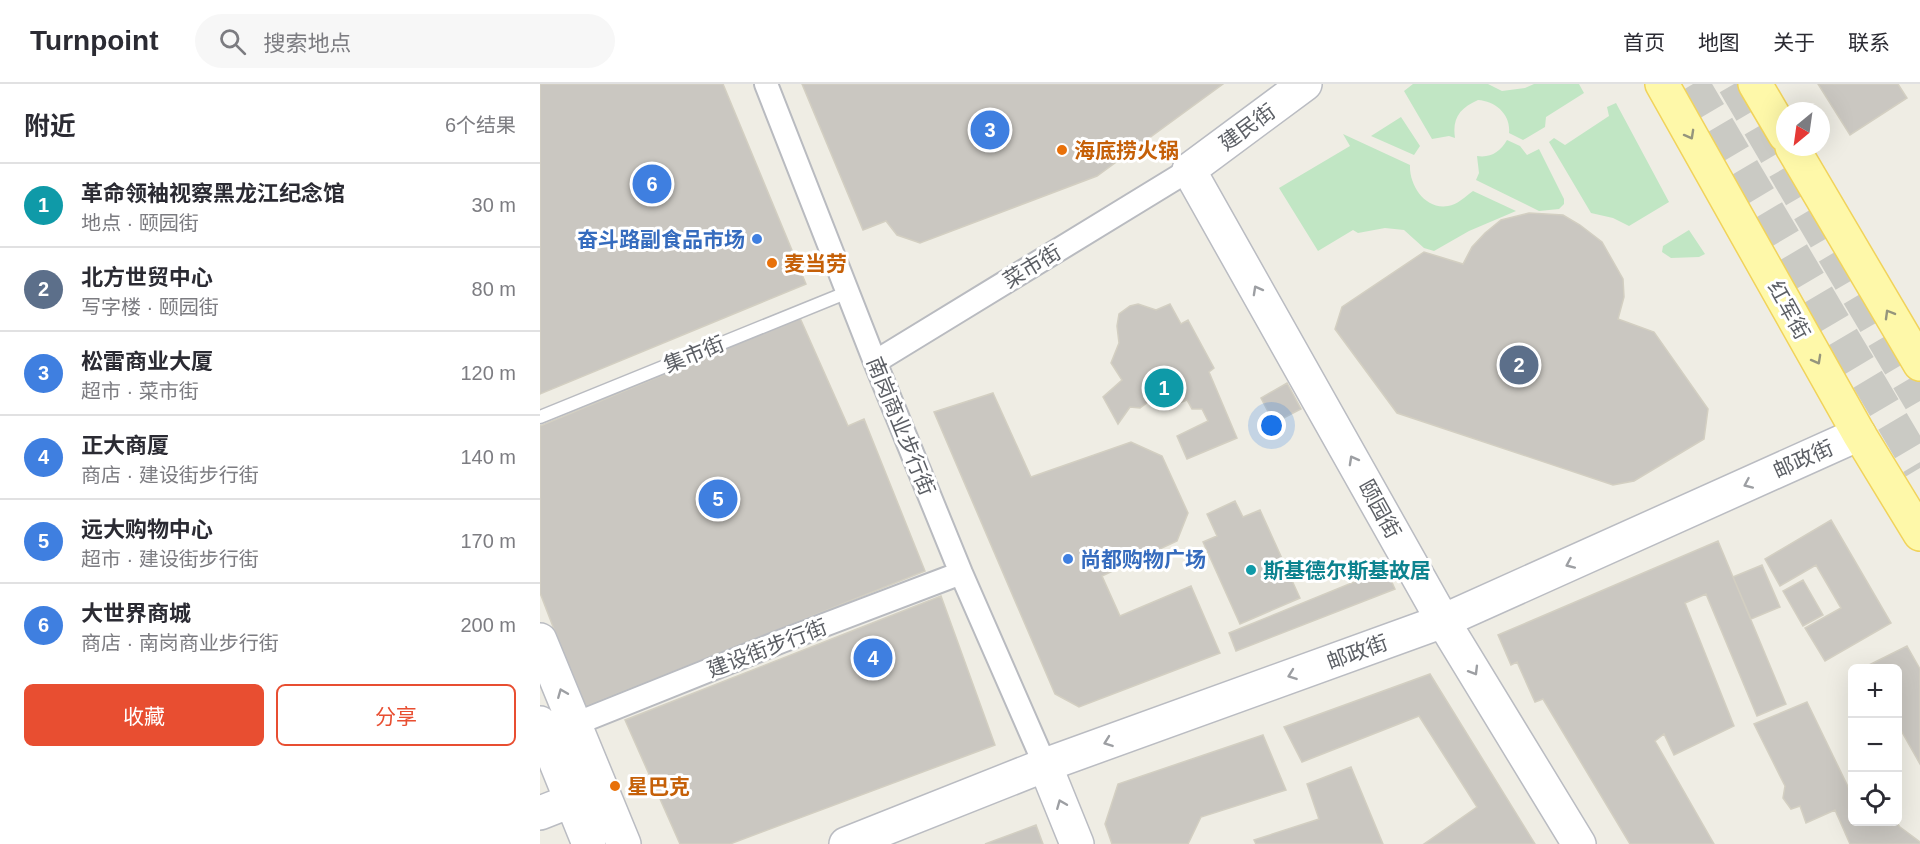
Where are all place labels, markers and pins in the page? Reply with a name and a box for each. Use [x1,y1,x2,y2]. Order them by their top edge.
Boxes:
pin: 3 [970,108,1010,152]
place label: 海底捞火锅 [1074,139,1179,162]
marker: 海底捞火锅 [1055,143,1069,157]
pin: 6 [632,162,672,206]
place label: 奋斗路副食品市场 [577,228,745,251]
marker: 奋斗路副食品市场 [750,232,764,246]
place label: 麦当劳 [784,252,847,275]
marker: 麦当劳 [765,256,779,270]
pin: 2 [1500,342,1538,388]
pin: 1 [1144,366,1184,410]
pin: 5 [698,476,738,522]
place label: 尚都购物广场 [1080,548,1206,571]
marker: 尚都购物广场 [1061,552,1075,566]
place label: 斯基德尔斯基故居 [1263,559,1431,582]
marker: 斯基德尔斯基故居 [1244,563,1258,577]
pin: 4 [854,636,892,680]
place label: 星巴克 [627,775,690,798]
marker: 星巴克 [608,779,622,793]

